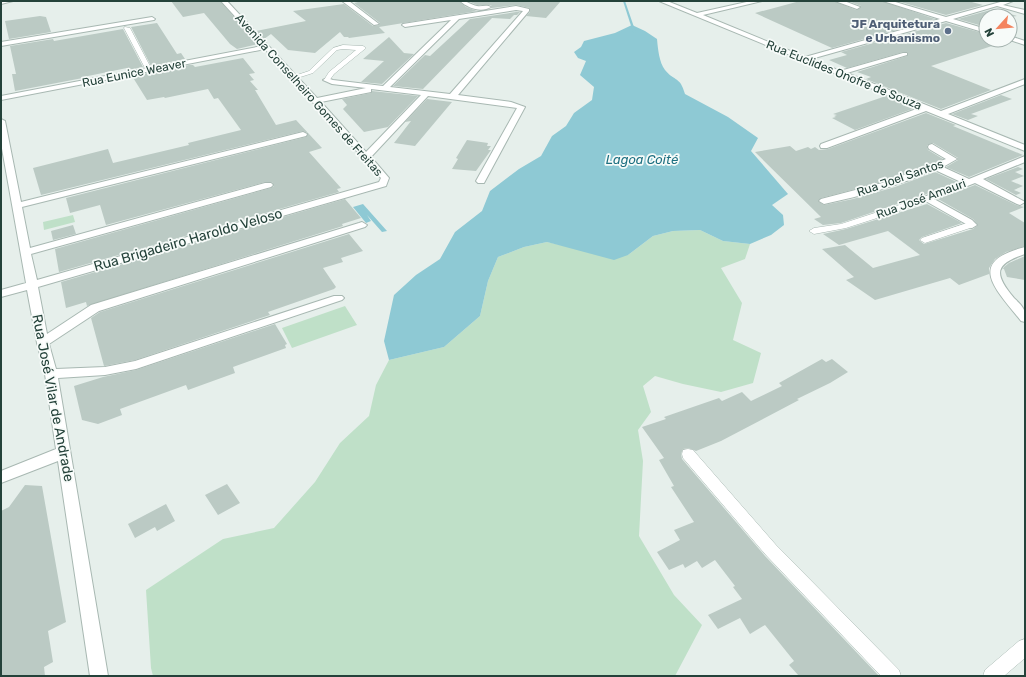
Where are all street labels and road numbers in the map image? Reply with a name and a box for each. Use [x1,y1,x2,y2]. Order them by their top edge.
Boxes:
street label: Avenida Conselheiro Gomes de Freitas [232,11,386,179]
street label: Rua Euclides Onofre de Souza [764,37,924,113]
street label: Rua Eunice Weaver [81,56,188,90]
street label: Rua Joel Santos [855,157,945,199]
street label: Rua José Amauri [874,176,968,222]
street label: Rua Brigadeiro Haroldo Veloso [92,205,284,275]
street label: Rua José Vilar de Andrade [28,313,78,483]

